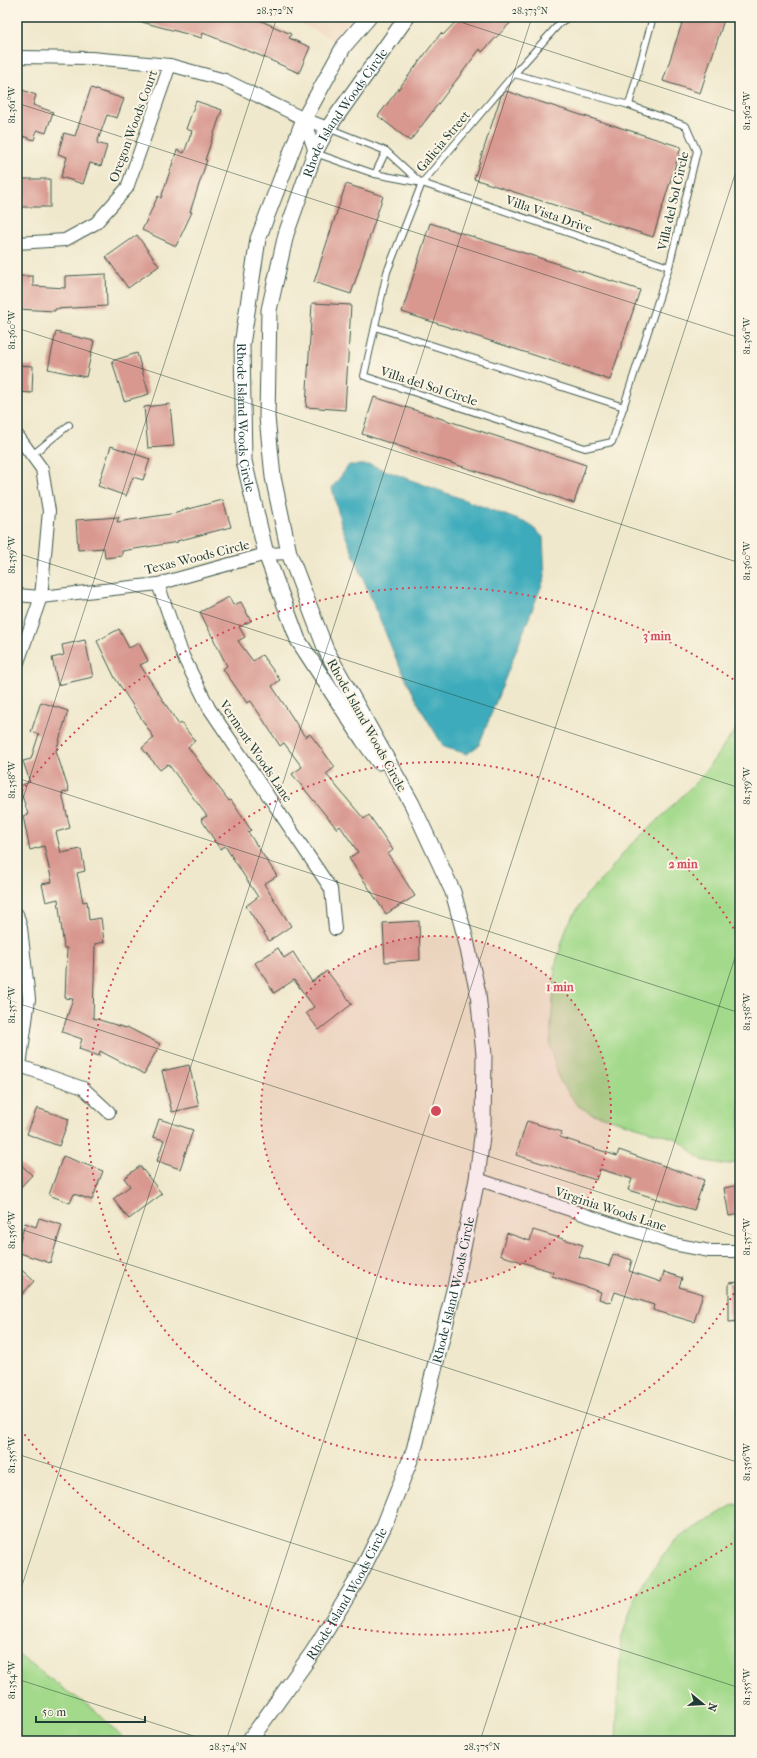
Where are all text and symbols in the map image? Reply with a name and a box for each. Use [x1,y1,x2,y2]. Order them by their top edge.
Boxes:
text: 28.372°N [256,5,294,17]
text: 28.373°N [512,5,549,17]
street label: Rhode Island Woods Circle [299,45,390,179]
street label: Oregon Woods Court [106,67,160,184]
text: 81.361°W [6,85,18,124]
text: 81.362°W [741,90,753,130]
street label: Galicia Street [413,107,473,175]
street label: Villa del Sol Circle [654,149,692,253]
street label: Villa Vista Drive [503,192,595,236]
text: 81.360°W [6,309,18,350]
text: 81.361°W [741,316,753,355]
street label: Rhode Island Woods Circle [234,343,259,494]
street label: Villa del Sol Circle [378,363,480,409]
text: 81.359°W [6,535,18,574]
street label: Texas Woods Circle [143,537,252,577]
text: 81.360°W [741,540,753,581]
text: 3 min [643,629,672,644]
street label: Rhode Island Woods Circle [324,656,410,795]
street label: Vermont Woods Lane [216,696,296,805]
text: 81.358°W [6,760,18,799]
text: 81.359°W [741,766,753,805]
text: 2 min [668,857,699,871]
text: 1 min [546,980,575,994]
text: 81.357°W [6,985,18,1024]
text: 81.358°W [741,992,753,1031]
centre of rings [429,1104,443,1118]
street label: Virginia Woods Lane [552,1184,669,1234]
text: 81.356°W [6,1210,18,1249]
street label: Rhode Island Woods Circle [429,1215,477,1365]
text: 81.357°W [741,1217,753,1256]
text: 81.355°W [6,1435,18,1473]
text: 81.356°W [741,1442,753,1481]
street label: Rhode Island Woods Circle [302,1524,390,1663]
text: 81.354°W [6,1660,18,1699]
text: 81.355°W [741,1667,753,1705]
north arrow [683,1684,723,1724]
scale bar [36,1698,145,1724]
text: N [704,1701,720,1714]
text: 50 m [42,1705,66,1719]
text: 28.374°N [209,1741,247,1753]
text: 28.375°N [464,1741,501,1753]

